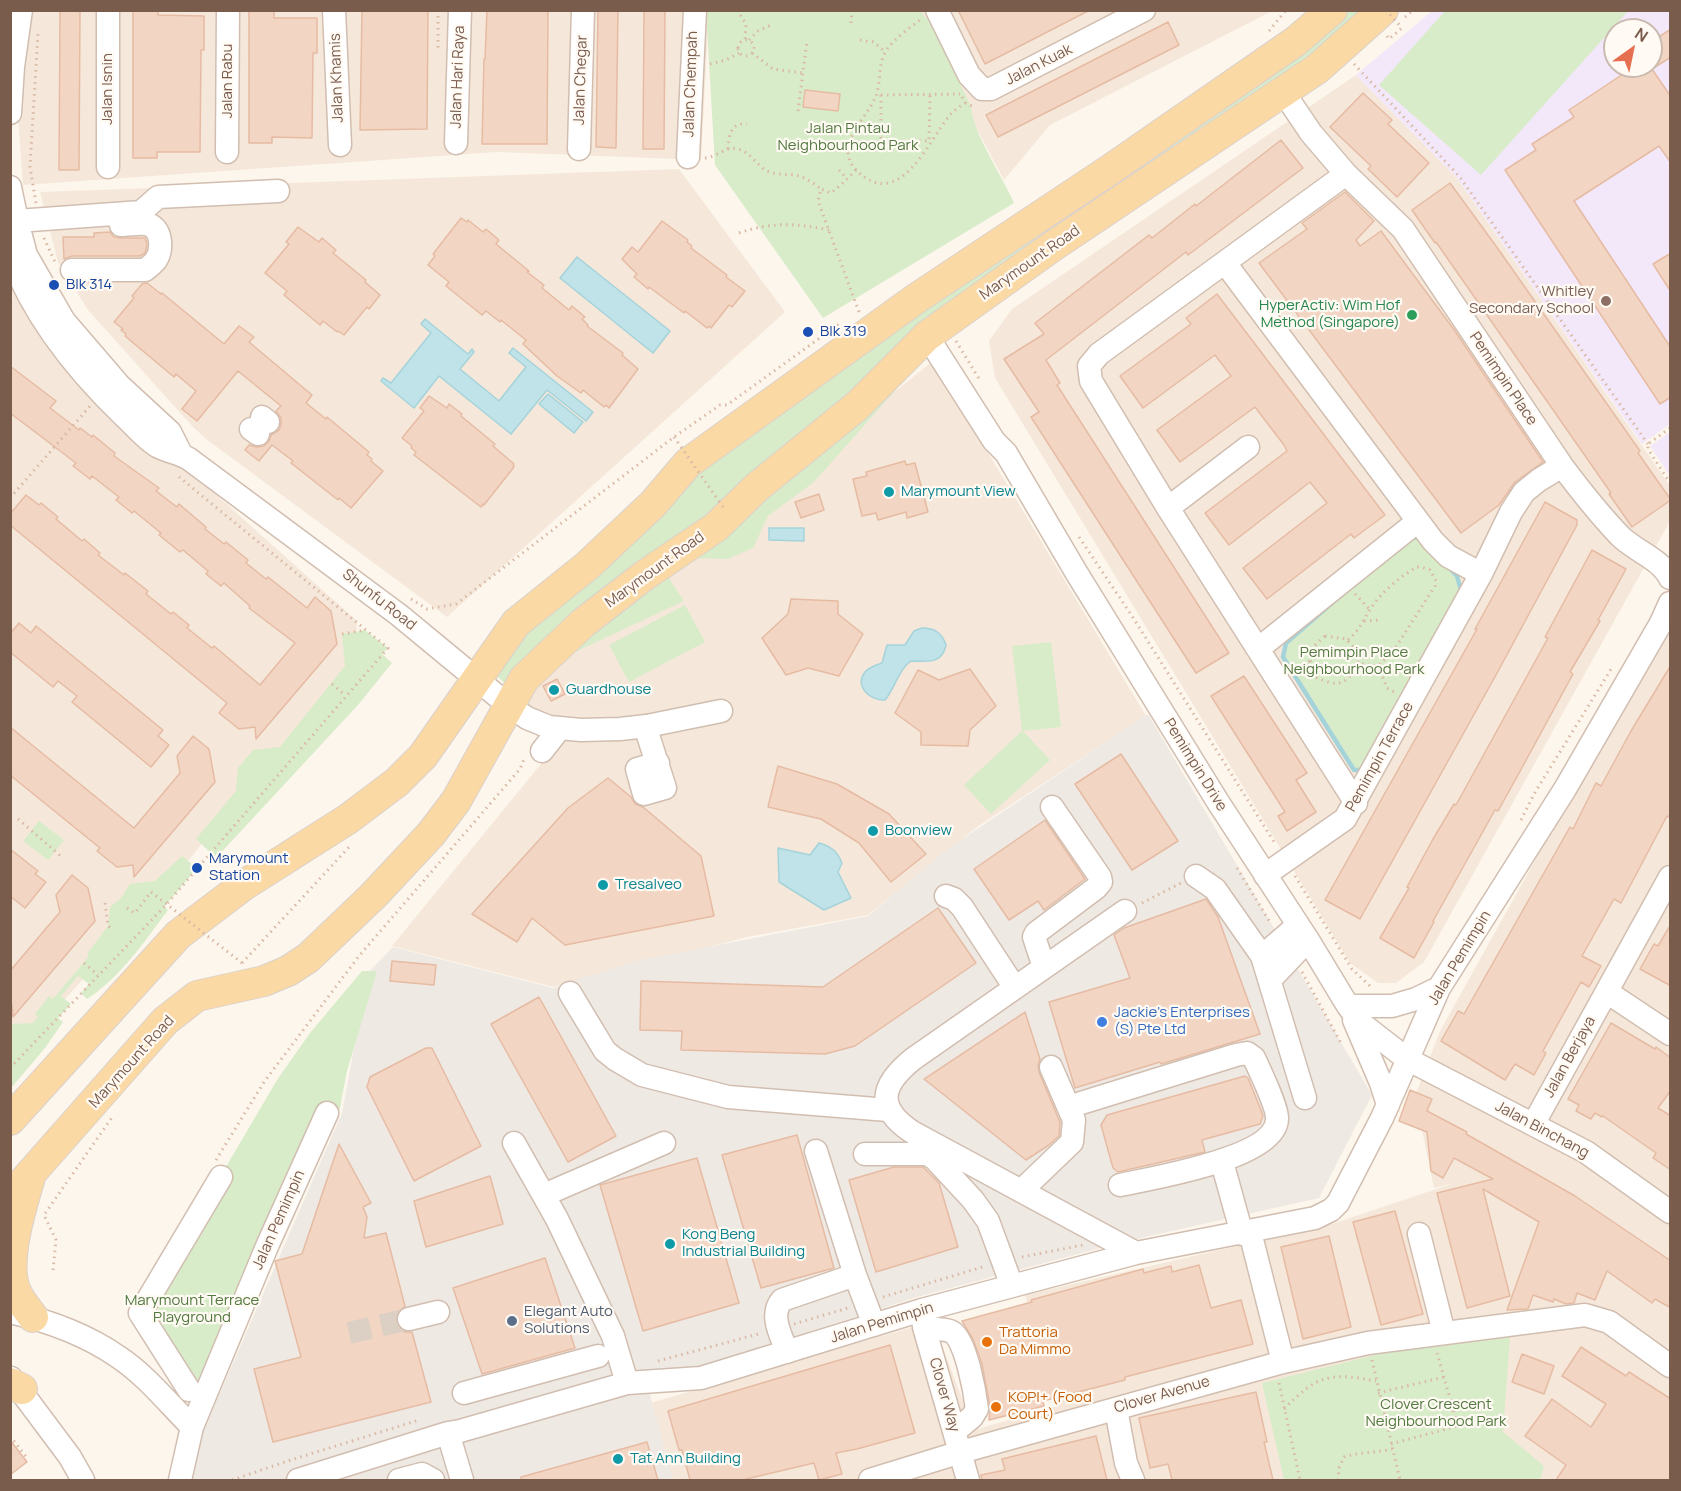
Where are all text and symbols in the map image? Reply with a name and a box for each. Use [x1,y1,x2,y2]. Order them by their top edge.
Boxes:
north arrow [1603,18,1663,78]
text: N [1631,22,1653,47]
street label: Jalan Hari Raya [447,25,469,129]
street label: Jalan Chempah [680,31,702,137]
street label: Jalan Khamis [326,33,348,123]
street label: Jalan Chegar [570,35,592,125]
street label: Jalan Kuak [1003,41,1075,89]
street label: Jalan Rabu [219,44,237,118]
street label: Jalan Isnin [99,53,117,125]
park label: Jalan Pintau Neighbourhood Park [778,120,918,155]
street label: Marymount Road [976,222,1084,304]
place label: Blk 314 [66,276,112,294]
marker: Blk 314 [47,278,61,292]
place label: Whitley Secondary School [1469,283,1594,318]
marker: Whitley Secondary School [1599,294,1613,308]
place label: HyperActiv: Wim Hof Method (Singapore) [1259,297,1400,332]
marker: HyperActiv: Wim Hof Method (Singapore) [1405,308,1419,322]
place label: Blk 319 [820,323,867,341]
marker: Blk 319 [801,325,815,339]
street label: Pemimpin Place [1465,329,1541,429]
place label: Marymount View [901,483,1016,501]
marker: Marymount View [882,485,896,499]
street label: Marymount Road [602,528,708,612]
street label: Shunfu Road [338,566,420,634]
park label: Pemimpin Place Neighbourhood Park [1284,644,1424,679]
place label: Guardhouse [566,681,651,699]
marker: Guardhouse [547,683,561,697]
street label: Pemimpin Terrace [1342,699,1418,815]
street label: Pemimpin Drive [1159,715,1231,815]
place label: Boonview [885,822,952,840]
marker: Boonview [866,824,880,838]
place label: Marymount Station [209,850,289,885]
marker: Marymount Station [190,861,204,875]
place label: Tresalveo [615,876,682,894]
marker: Tresalveo [596,878,610,892]
street label: Jalan Pemimpin [1425,908,1495,1008]
place label: Jackie's Enterprises (S) Pte Ltd [1114,1004,1250,1039]
street label: Marymount Road [86,1012,178,1112]
street label: Jalan Berjaya [1540,1013,1600,1101]
marker: Jackie's Enterprises (S) Pte Ltd [1095,1015,1109,1029]
street label: Jalan Binchang [1492,1098,1592,1162]
street label: Jalan Pemimpin [249,1168,309,1272]
place label: Kong Beng Industrial Building [682,1226,805,1261]
marker: Kong Beng Industrial Building [663,1237,677,1251]
park label: Marymount Terrace Playground [125,1292,259,1327]
street label: Jalan Pemimpin [828,1299,936,1347]
place label: Elegant Auto Solutions [524,1303,613,1338]
marker: Elegant Auto Solutions [505,1314,519,1328]
place label: Trattoria Da Mimmo [999,1324,1071,1359]
marker: Trattoria Da Mimmo [980,1335,994,1349]
street label: Clover Way [925,1356,963,1434]
street label: Clover Avenue [1112,1373,1212,1417]
place label: KOPI+ (Food Court) [1008,1389,1092,1424]
park label: Clover Crescent Neighbourhood Park [1366,1396,1506,1431]
marker: KOPI+ (Food Court) [989,1400,1003,1414]
place label: Tat Ann Building [630,1450,741,1468]
marker: Tat Ann Building [611,1452,625,1466]

